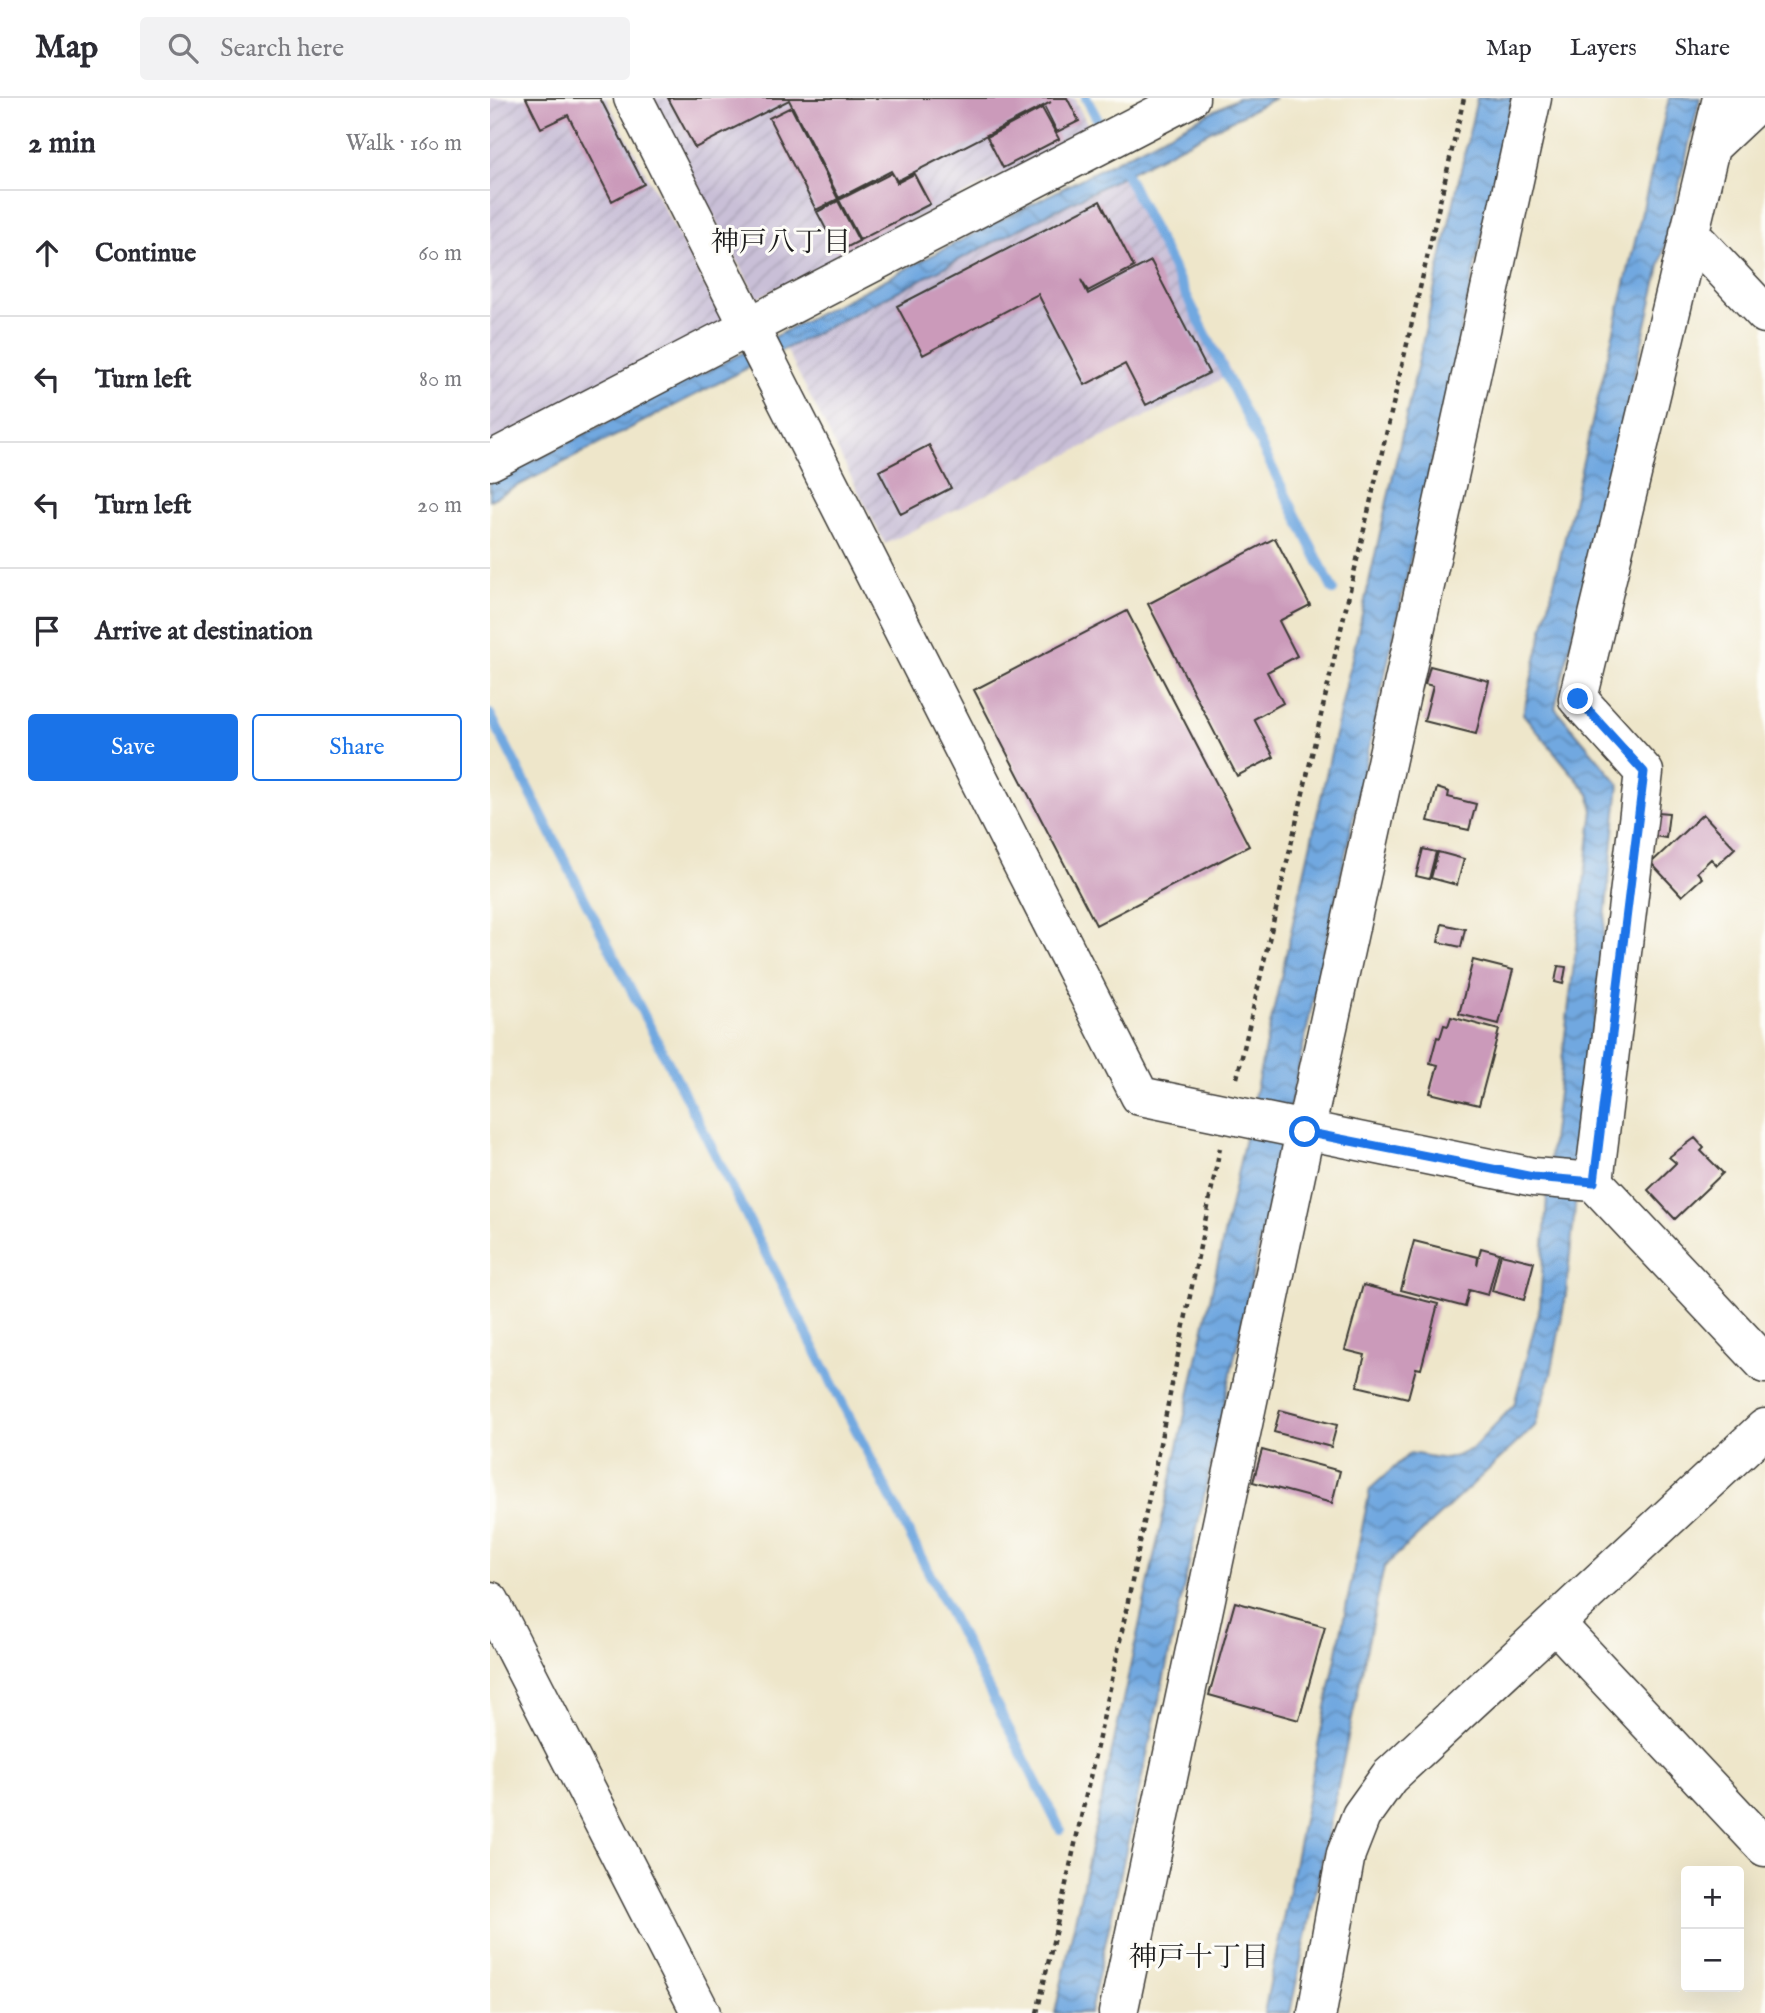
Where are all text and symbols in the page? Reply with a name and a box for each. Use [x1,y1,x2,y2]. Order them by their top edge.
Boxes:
search box [140,17,630,80]
text: Map [35,27,98,69]
icon: search [164,29,202,67]
text: Search here [220,32,344,65]
text: Map [1486,33,1532,64]
text: Layers [1570,33,1637,64]
text: Share [1675,33,1730,64]
text: 2 min [28,125,96,163]
text: Walk · 160 m [345,129,462,158]
district label: 神戸八丁目 [711,226,851,261]
icon: ahead [28,234,66,272]
text: Continue [95,237,196,270]
text: 60 m [418,239,462,268]
icon: left [28,360,66,398]
text: Turn left [95,363,192,396]
text: 80 m [419,365,462,394]
icon: left [28,486,66,524]
text: Turn left [95,489,192,522]
text: 20 m [417,491,462,520]
icon: arrive [28,612,66,650]
text: Arrive at destination [95,615,313,648]
route end [1562,683,1593,714]
button: Save [28,714,238,781]
button: Share [252,714,462,781]
route start [1289,1116,1320,1147]
map controls [1681,1866,1744,1992]
button: + [1681,1866,1744,1929]
button: − [1681,1929,1744,1992]
district label: 神戸十丁目 [1129,1941,1269,1976]

